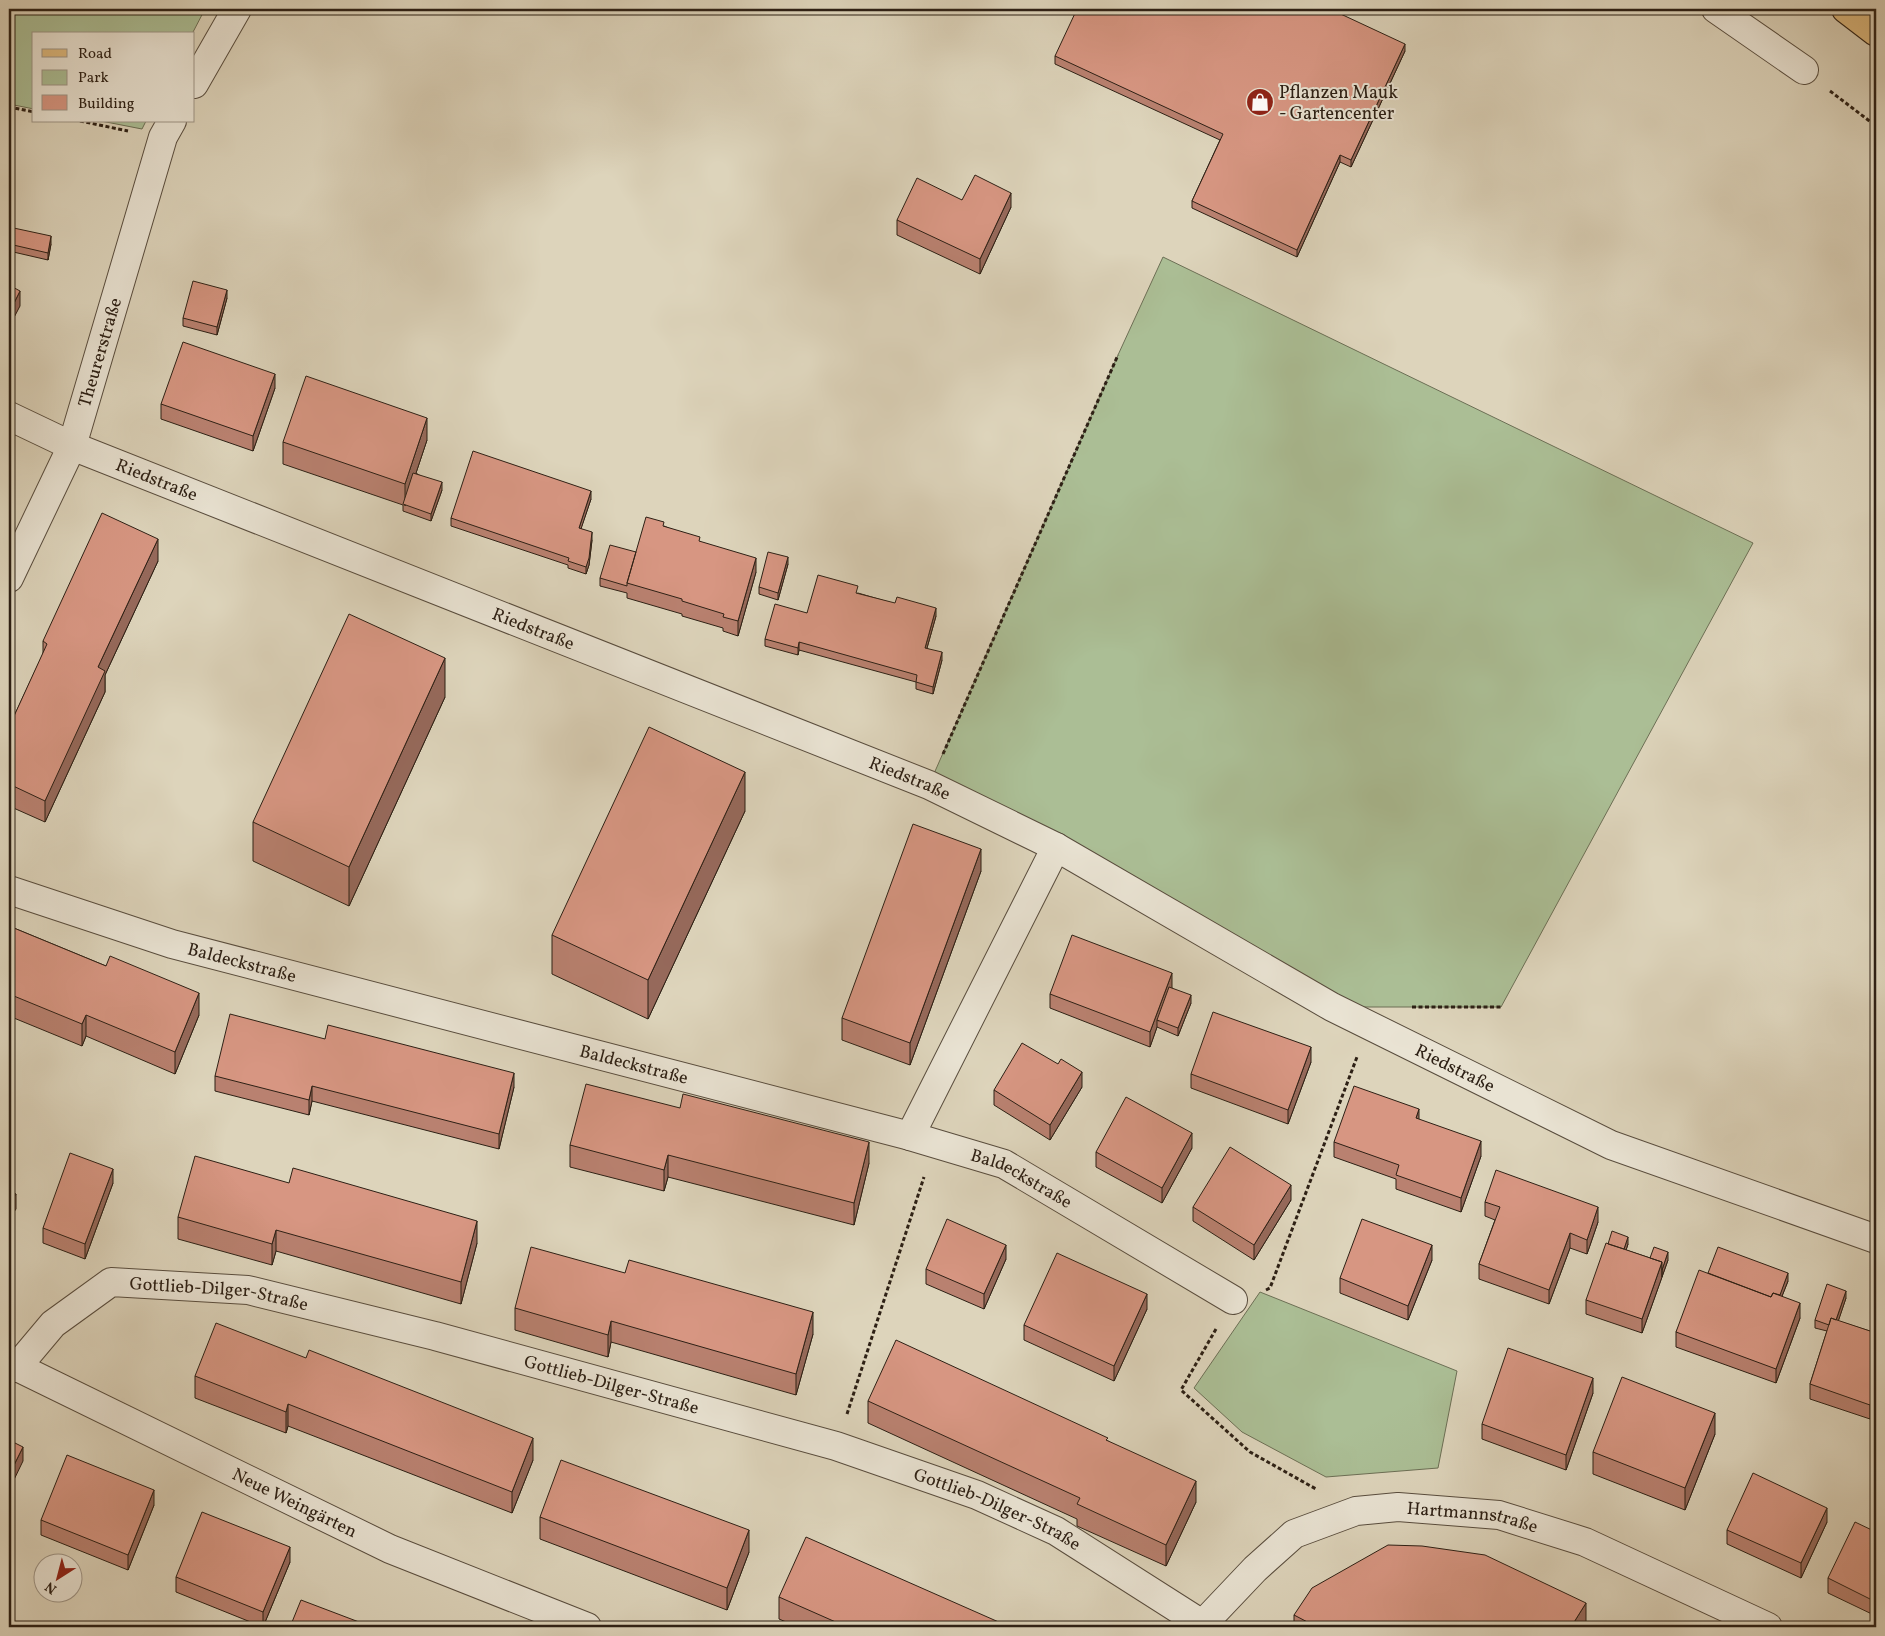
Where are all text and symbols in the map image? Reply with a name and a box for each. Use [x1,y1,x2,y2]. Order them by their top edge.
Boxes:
legend [32,32,195,122]
text: Road [78,44,112,65]
text: Park [78,68,109,89]
place label: Pflanzen Mauk - Gartencenter [1279,81,1398,127]
shop icon: Pflanzen Mauk - Gartencenter [1245,87,1275,117]
text: Building [78,94,135,115]
street label: Theurerstraße [73,295,129,410]
street label: Riedstraße [112,453,201,508]
street label: Riedstraße [488,602,578,657]
street label: Riedstraße [865,751,954,808]
street label: Baldeckstraße [184,938,299,990]
street label: Baldeckstraße [576,1039,691,1092]
street label: Riedstraße [1410,1039,1499,1100]
street label: Baldeckstraße [967,1144,1076,1216]
street label: Gottlieb-Dilger-Straße [129,1272,311,1318]
street label: Gottlieb-Dilger-Straße [521,1350,701,1422]
street label: Neue Weingärten [227,1463,361,1545]
street label: Gottlieb-Dilger-Straße [910,1463,1085,1558]
street label: Hartmannstraße [1406,1497,1541,1540]
north arrow [32,1554,82,1604]
text: N [42,1577,61,1598]

